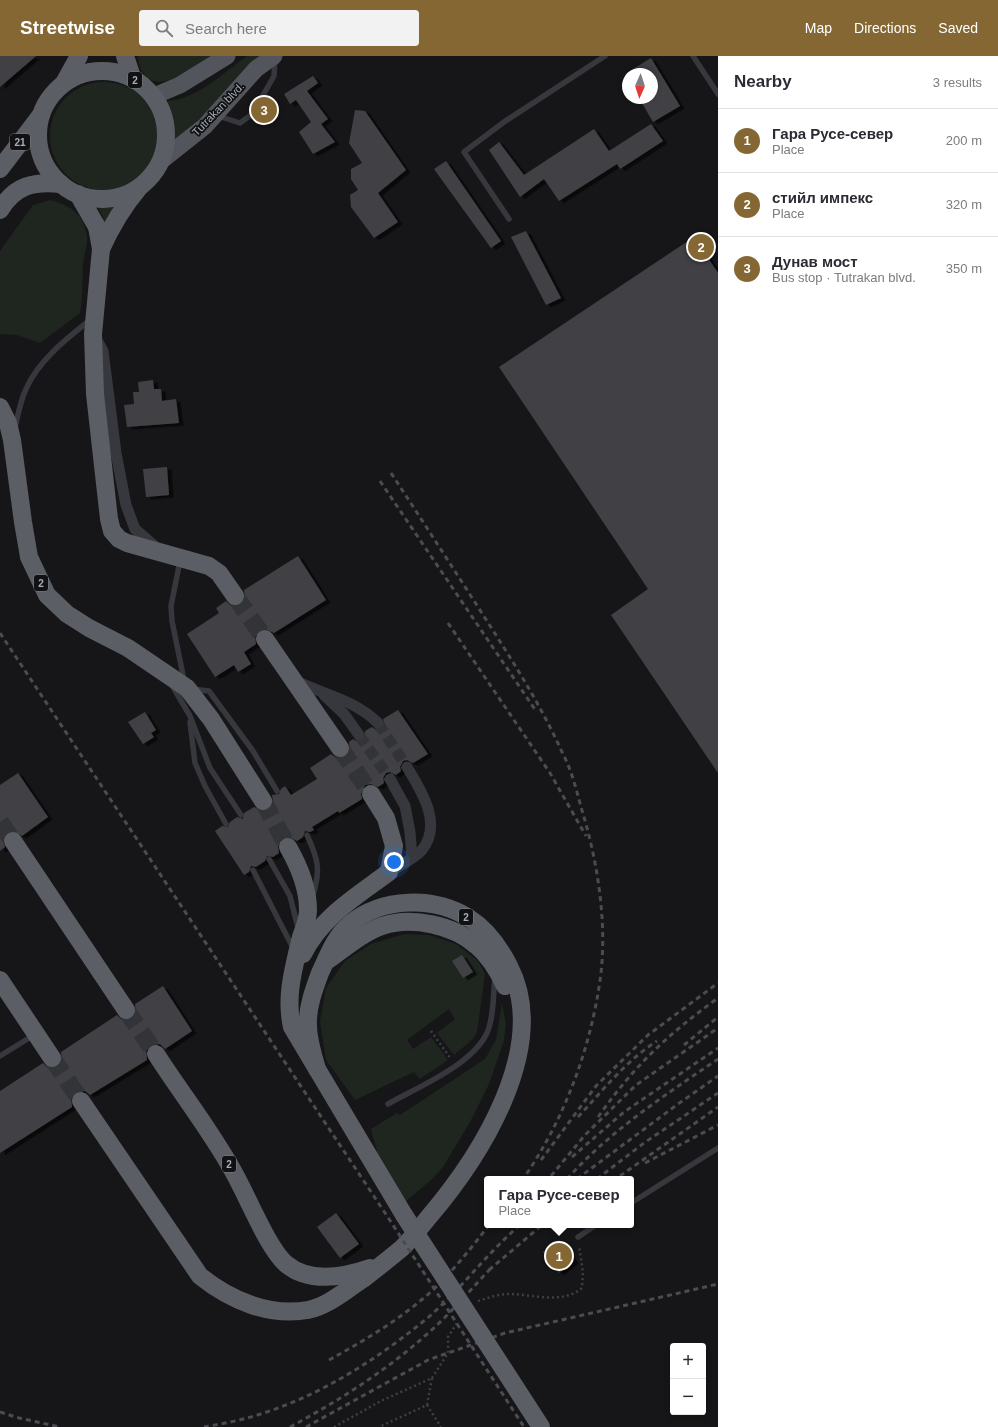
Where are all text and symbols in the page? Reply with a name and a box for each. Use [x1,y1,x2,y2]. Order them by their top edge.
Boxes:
search box [139,10,419,46]
text: Streetwise [20,17,115,38]
icon: search [153,17,175,39]
text: Search here [185,20,267,37]
text: Map [805,20,832,36]
text: Directions [854,20,916,36]
text: Saved [938,20,978,36]
north arrow [622,68,658,104]
road number: 2 [128,72,142,88]
text: Nearby [734,72,792,91]
text: 3 results [933,75,982,90]
street label: Tutrakan blvd. [190,80,246,138]
pin: 3 [251,95,277,125]
text: Гара Русе-север [772,125,893,142]
text: 1 [743,133,751,148]
text: 200 m [946,133,982,148]
road number: 21 [10,134,30,150]
text: Place [772,142,805,157]
text: стийл импекс [772,189,873,206]
text: 2 [743,197,751,212]
text: 320 m [946,197,982,212]
text: Place [772,206,805,221]
pin: 2 [688,232,714,262]
text: Дунав мост [772,253,858,270]
text: 3 [743,261,751,276]
text: 350 m [946,261,982,276]
text: Bus stop · Tutrakan blvd. [772,270,916,285]
road number: 2 [34,575,48,591]
your location [384,852,404,872]
road number: 2 [459,909,473,925]
road number: 2 [222,1156,236,1172]
popup [484,1176,634,1228]
text: Гара Русе-север [498,1186,620,1203]
text: Place [498,1203,531,1218]
pin: 1 [546,1241,572,1271]
map controls [670,1343,706,1415]
button: + [670,1343,706,1379]
button: − [670,1379,706,1415]

